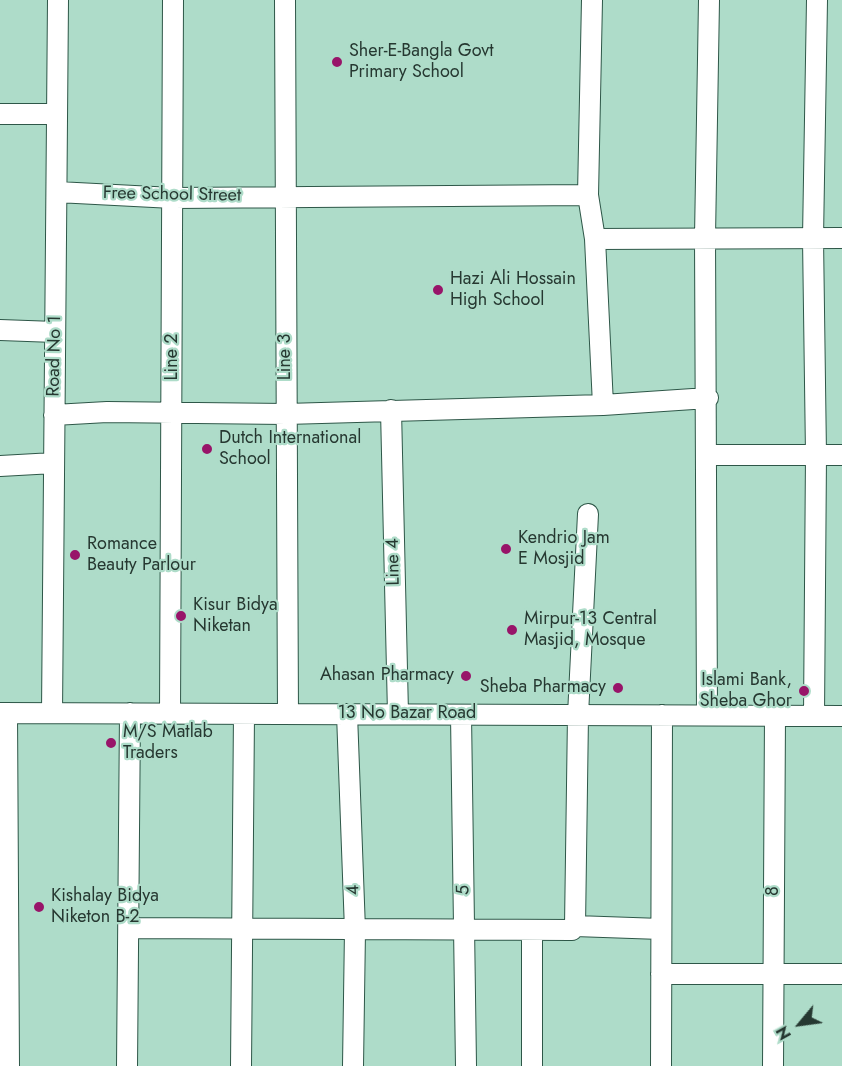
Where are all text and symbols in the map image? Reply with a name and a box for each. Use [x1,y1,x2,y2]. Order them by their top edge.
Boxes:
place label: Sher-E-Bangla Govt Primary School [349,41,494,84]
marker: Sher-E-Bangla Govt Primary School [330,55,344,69]
street label: Free School Street [103,183,241,207]
place label: Hazi Ali Hossain High School [450,269,576,312]
marker: Hazi Ali Hossain High School [431,283,445,297]
street label: Road No 1 [43,315,67,397]
street label: Line 2 [162,333,184,381]
street label: Line 3 [275,334,297,380]
place label: Dutch International School [219,428,361,470]
marker: Dutch International School [200,442,214,456]
place label: Kendrio Jam E Mosjid [518,528,610,570]
place label: Romance Beauty Parlour [87,534,196,576]
street label: Line 4 [383,538,405,586]
marker: Kendrio Jam E Mosjid [499,542,513,556]
marker: Romance Beauty Parlour [68,548,82,562]
place label: Kisur Bidya Niketan [193,595,278,638]
marker: Kisur Bidya Niketan [174,609,188,623]
place label: Mirpur-13 Central Masjid, Mosque [524,609,657,652]
marker: Mirpur-13 Central Masjid, Mosque [505,623,519,637]
place label: Ahasan Pharmacy [320,665,454,687]
marker: Ahasan Pharmacy [459,669,473,683]
place label: Islami Bank, Sheba Ghor [700,670,792,712]
place label: Sheba Pharmacy [480,677,606,699]
marker: Sheba Pharmacy [611,681,625,695]
marker: Islami Bank, Sheba Ghor [797,684,811,698]
street label: 13 No Bazar Road [338,703,476,725]
place label: M/S Matlab Traders [123,722,213,764]
marker: M/S Matlab Traders [104,736,118,750]
street label: 4 [343,884,365,896]
street label: 5 [453,885,475,895]
place label: Kishalay Bidya Niketon B-2 [51,886,159,928]
street label: 8 [763,886,785,896]
marker: Kishalay Bidya Niketon B-2 [32,900,46,914]
north arrow [770,994,830,1054]
text: N [771,1022,797,1044]

